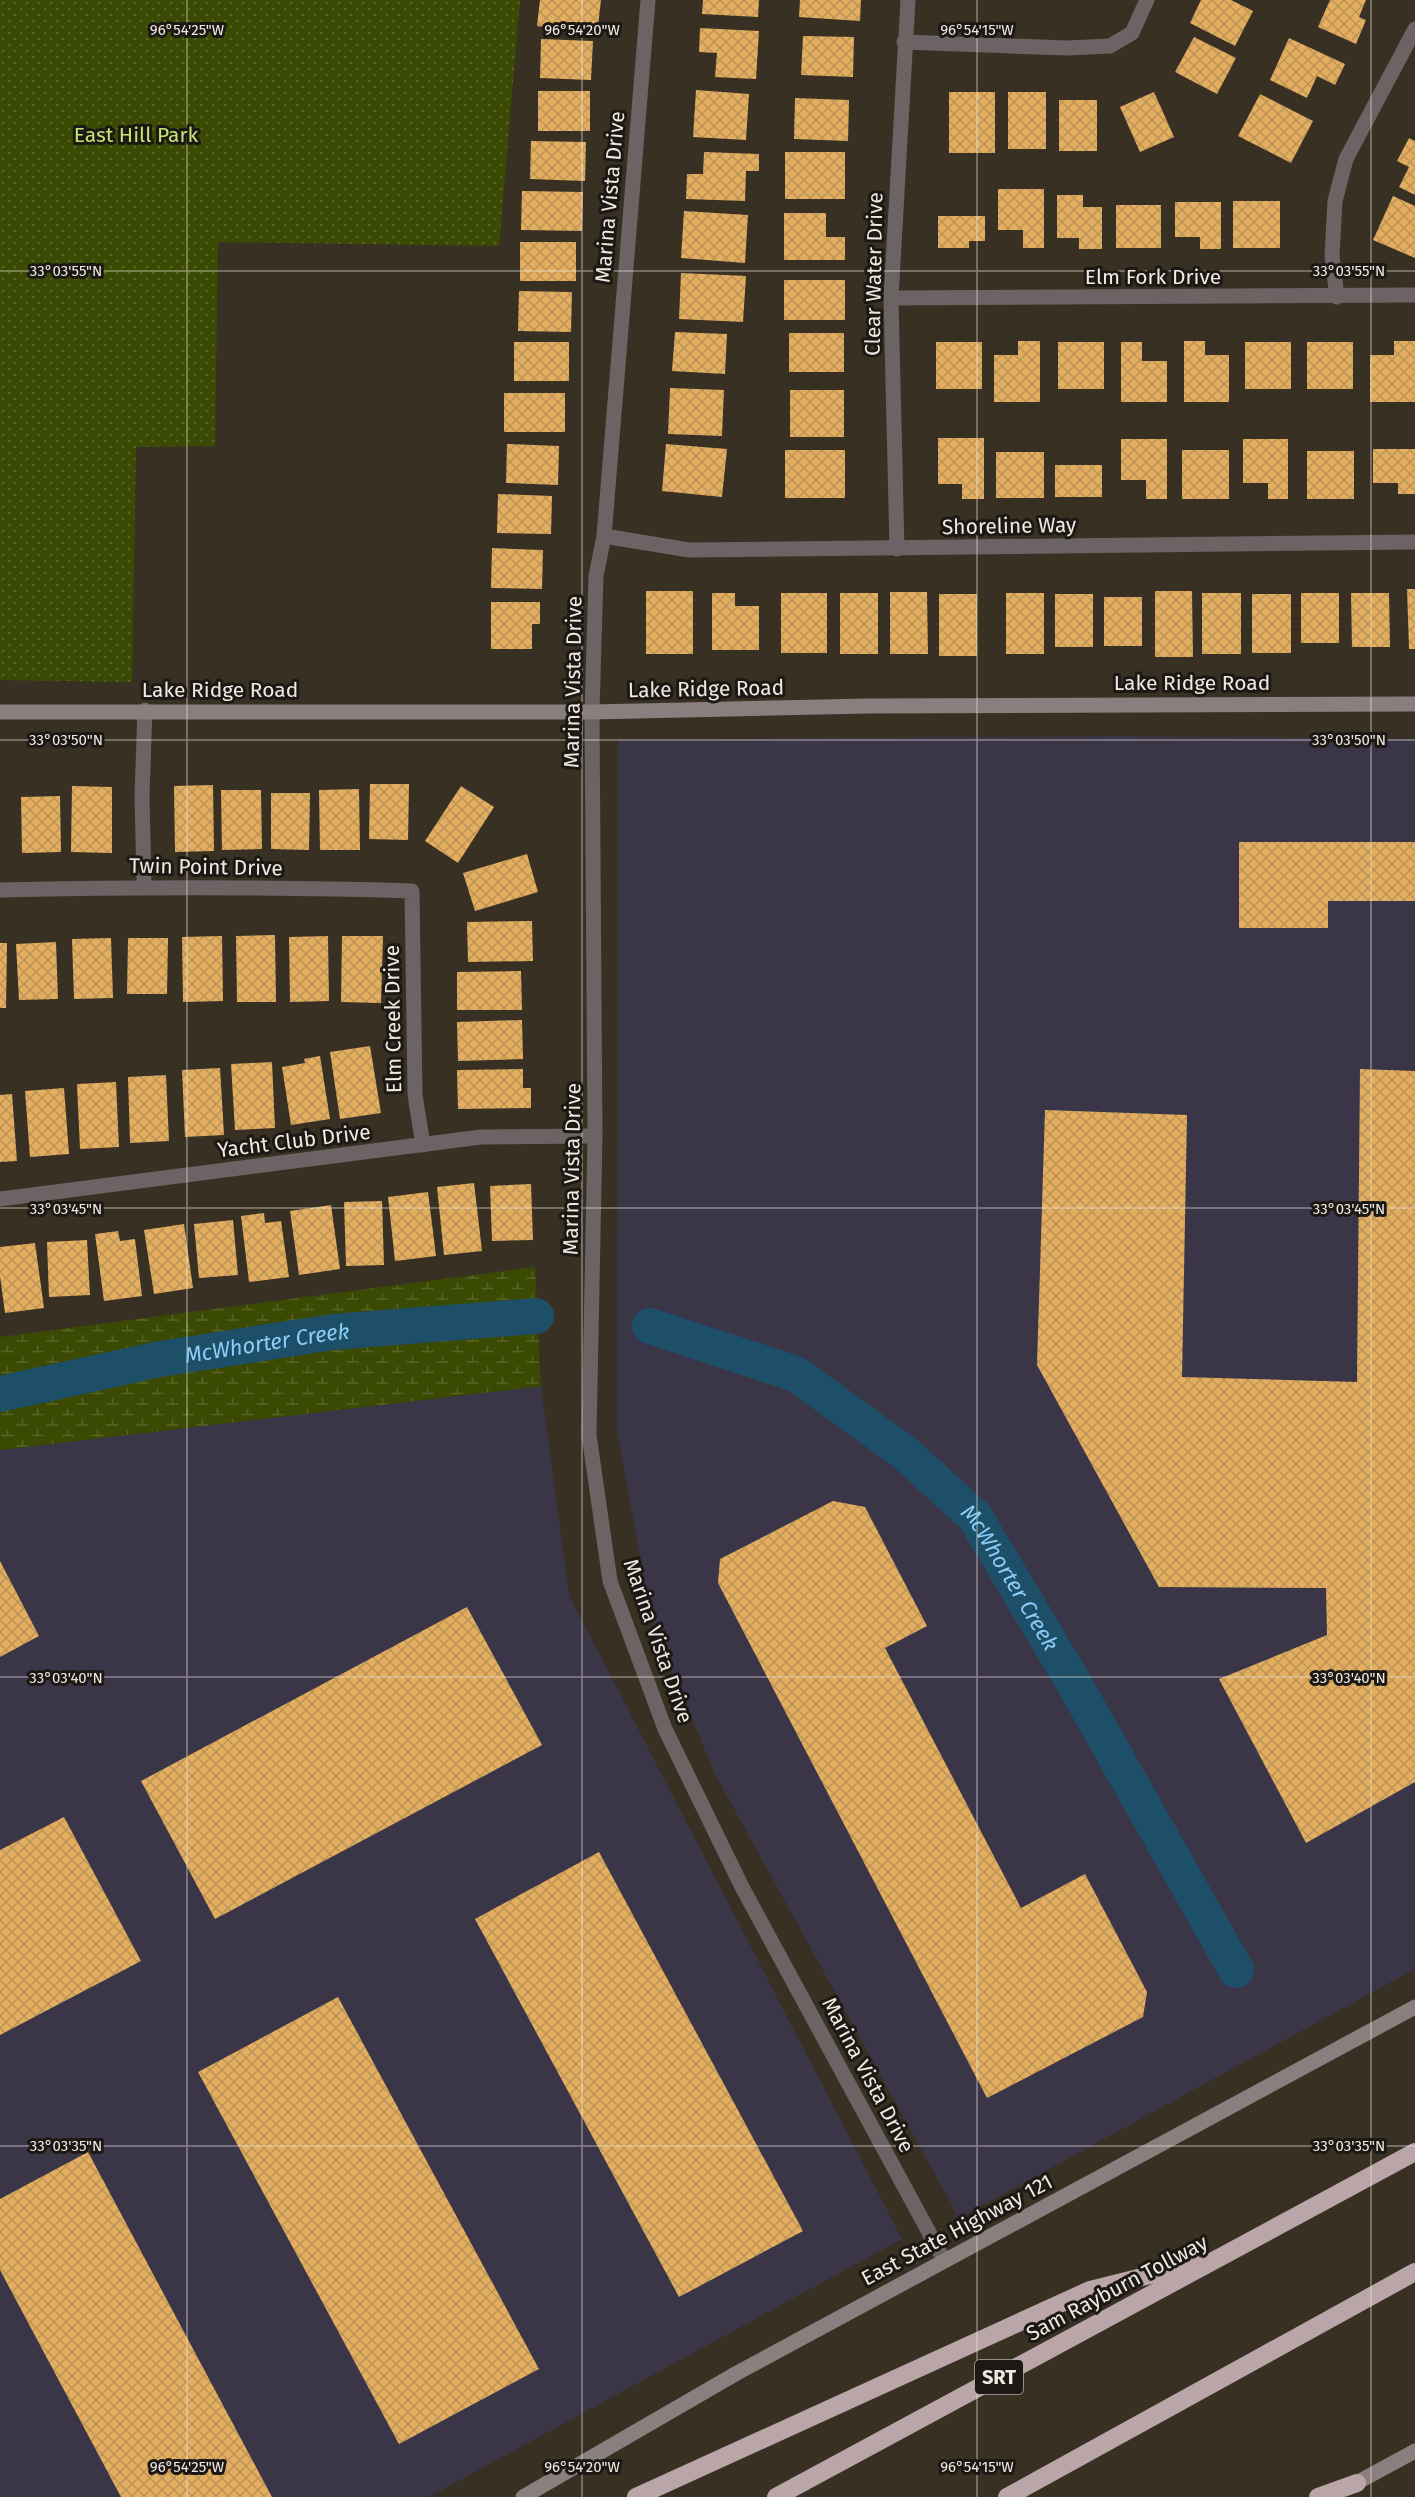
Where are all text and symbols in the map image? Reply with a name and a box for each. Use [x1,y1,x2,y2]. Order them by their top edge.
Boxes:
text: 96°54'25"W [150,21,225,39]
text: 96°54'20"W [544,21,620,39]
text: 96°54'15"W [940,21,1014,39]
street label: Marina Vista Drive [590,110,630,284]
park label: East Hill Park [74,122,199,148]
street label: Clear Water Drive [860,192,888,356]
text: 33°03'55"N [30,262,102,280]
text: 33°03'55"N [1313,262,1385,280]
street label: Elm Fork Drive [1085,264,1221,290]
street label: Shoreline Way [942,512,1077,540]
street label: Marina Vista Drive [558,596,588,768]
street label: Lake Ridge Road [1114,670,1270,696]
street label: Lake Ridge Road [628,675,784,703]
street label: Lake Ridge Road [142,677,298,703]
text: 33°03'50"N [29,731,103,749]
text: 33°03'50"N [1312,731,1386,749]
street label: Twin Point Drive [129,853,283,881]
street label: Elm Creek Drive [379,945,407,1093]
street label: Marina Vista Drive [557,1083,587,1255]
street label: Yacht Club Drive [216,1119,372,1163]
text: 33°03'45"N [30,1200,102,1218]
text: 33°03'45"N [1313,1200,1385,1218]
water label: McWhorter Creek [183,1317,350,1368]
water label: McWhorter Creek [956,1498,1065,1655]
street label: Marina Vista Drive [618,1555,698,1727]
text: 33°03'40"N [29,1669,103,1687]
text: 33°03'40"N [1312,1669,1386,1687]
street label: Marina Vista Drive [816,1993,920,2157]
text: 33°03'35"N [30,2137,102,2155]
text: 33°03'35"N [1313,2137,1385,2155]
street label: East State Highway 121 [857,2169,1057,2291]
street label: Sam Rayburn Tollway [1022,2229,1213,2347]
road number: SRT [975,2360,1023,2394]
text: 96°54'25"W [150,2458,225,2476]
text: 96°54'20"W [544,2458,620,2476]
text: 96°54'15"W [940,2458,1014,2476]

